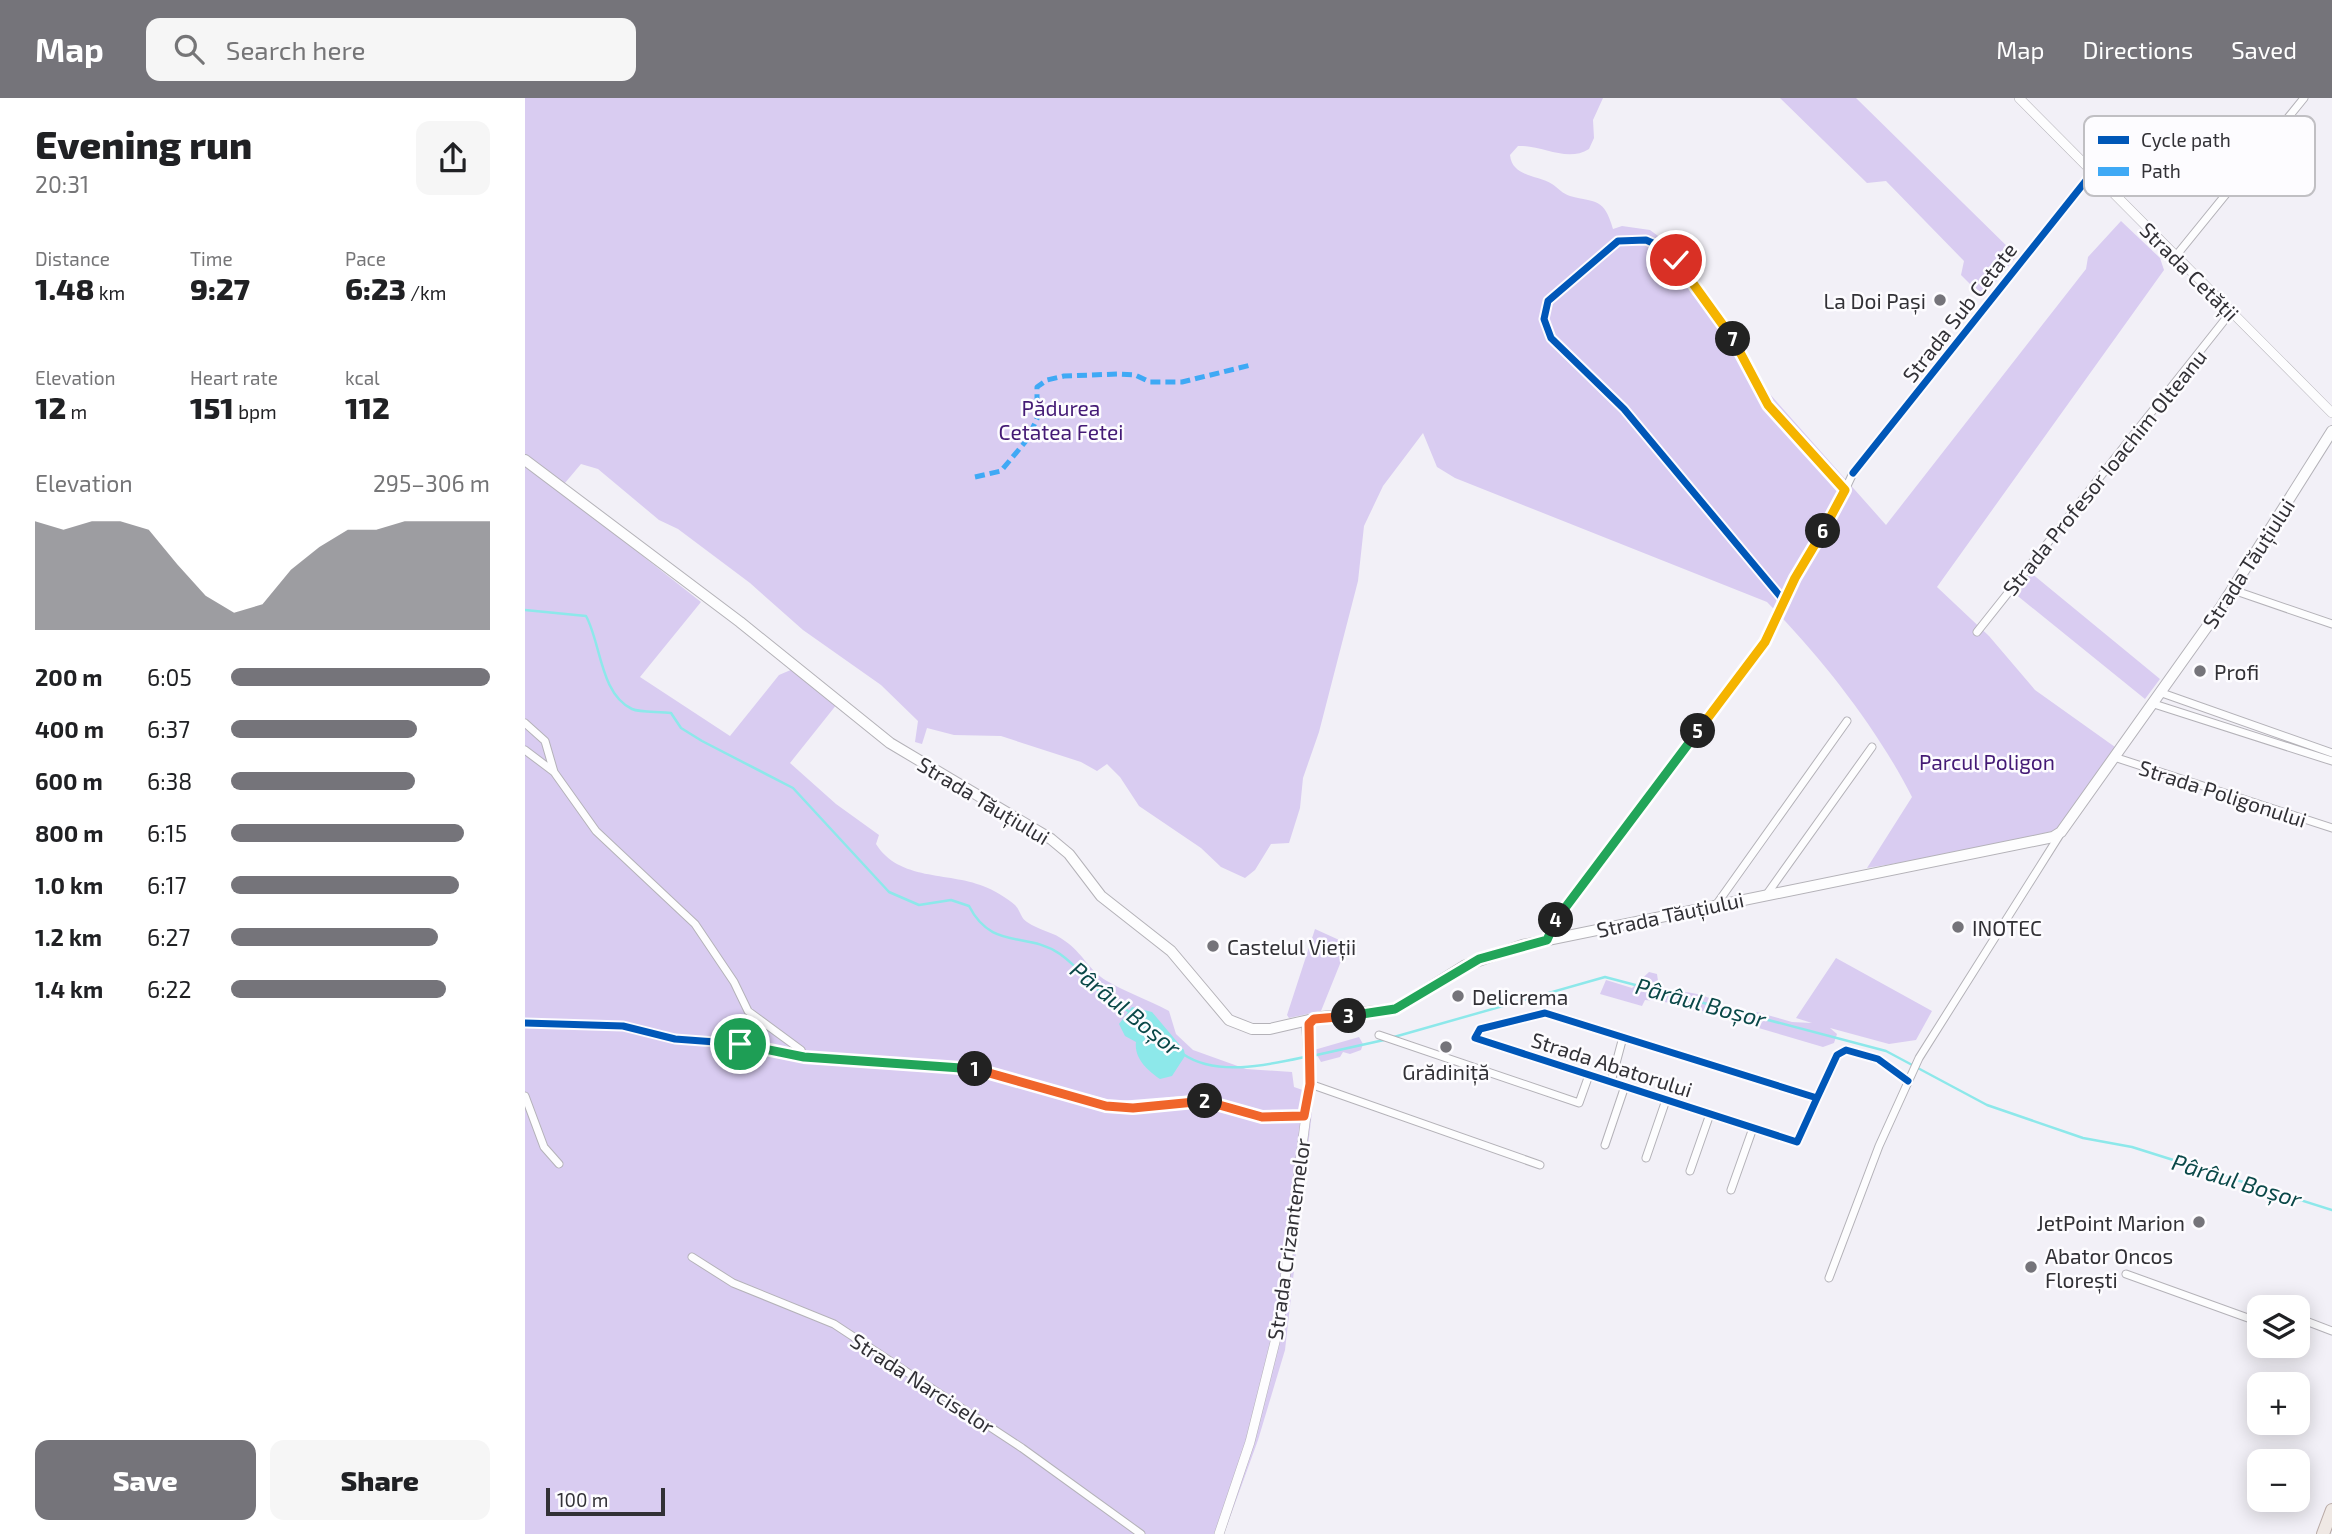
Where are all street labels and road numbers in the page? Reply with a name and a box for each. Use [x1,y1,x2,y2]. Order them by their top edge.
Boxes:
street label: Strada Cetății [2134,217,2244,327]
street label: Strada Sub Cetate [1897,237,2021,387]
street label: Strada Profesor Ioachim Olteanu [1997,344,2211,600]
street label: Strada Tăuțiului [2197,493,2301,634]
street label: Strada Tăuțiului [912,751,1055,851]
street label: Strada Poligonului [2136,754,2310,832]
street label: Strada Tăuțiului [1594,886,1746,944]
street label: Strada Abatorului [1528,1026,1696,1102]
street label: Strada Crizantemelor [1261,1136,1315,1341]
street label: Strada Narciselor [846,1327,1000,1439]

